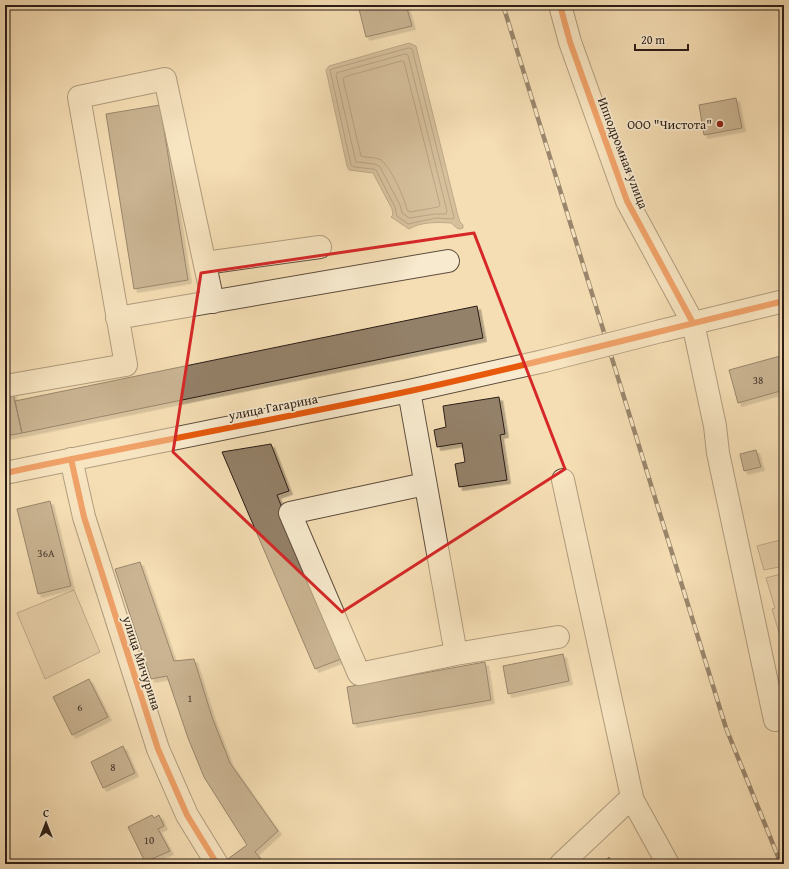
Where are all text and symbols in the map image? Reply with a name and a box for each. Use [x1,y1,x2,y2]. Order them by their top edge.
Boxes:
scale bar [635,26,688,52]
text: 20 m [641,31,665,48]
street label: Ипподромная улица [593,94,653,212]
place label: ООО "Чистота" [627,115,712,134]
marker: ООО "Чистота" [715,119,725,129]
house number: 38 [753,372,763,388]
street label: улица Гагарина [226,389,320,425]
house number: 36А [37,545,55,561]
street label: улица Мичурина [118,613,166,713]
house number: 1 [187,690,193,706]
house number: 6 [77,699,83,715]
house number: 8 [110,759,116,775]
north arrow [26,803,66,843]
text: С [43,805,49,821]
house number: 10 [144,832,154,848]

